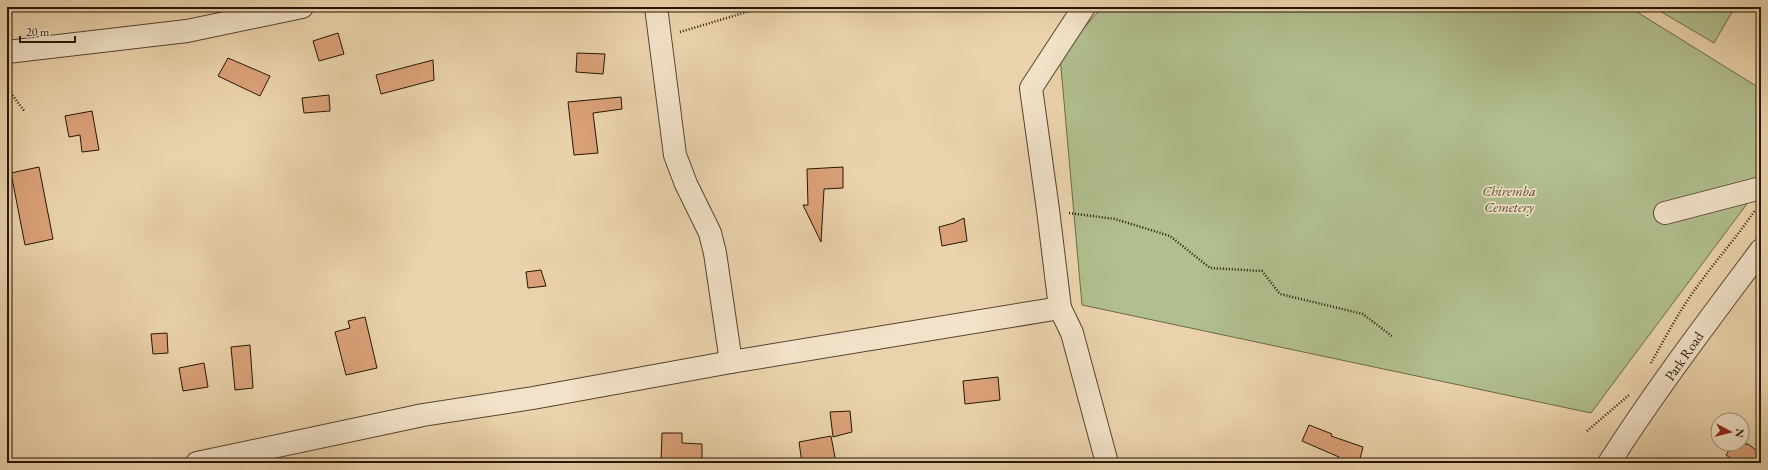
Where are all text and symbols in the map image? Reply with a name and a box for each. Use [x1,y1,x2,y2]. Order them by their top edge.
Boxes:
scale bar [20,18,75,44]
text: 20 m [26,24,50,40]
park label: Chiremba Cemetery [1482,182,1536,216]
street label: Park Road [1661,327,1708,384]
north arrow [1710,412,1750,452]
text: N [1732,428,1747,439]

